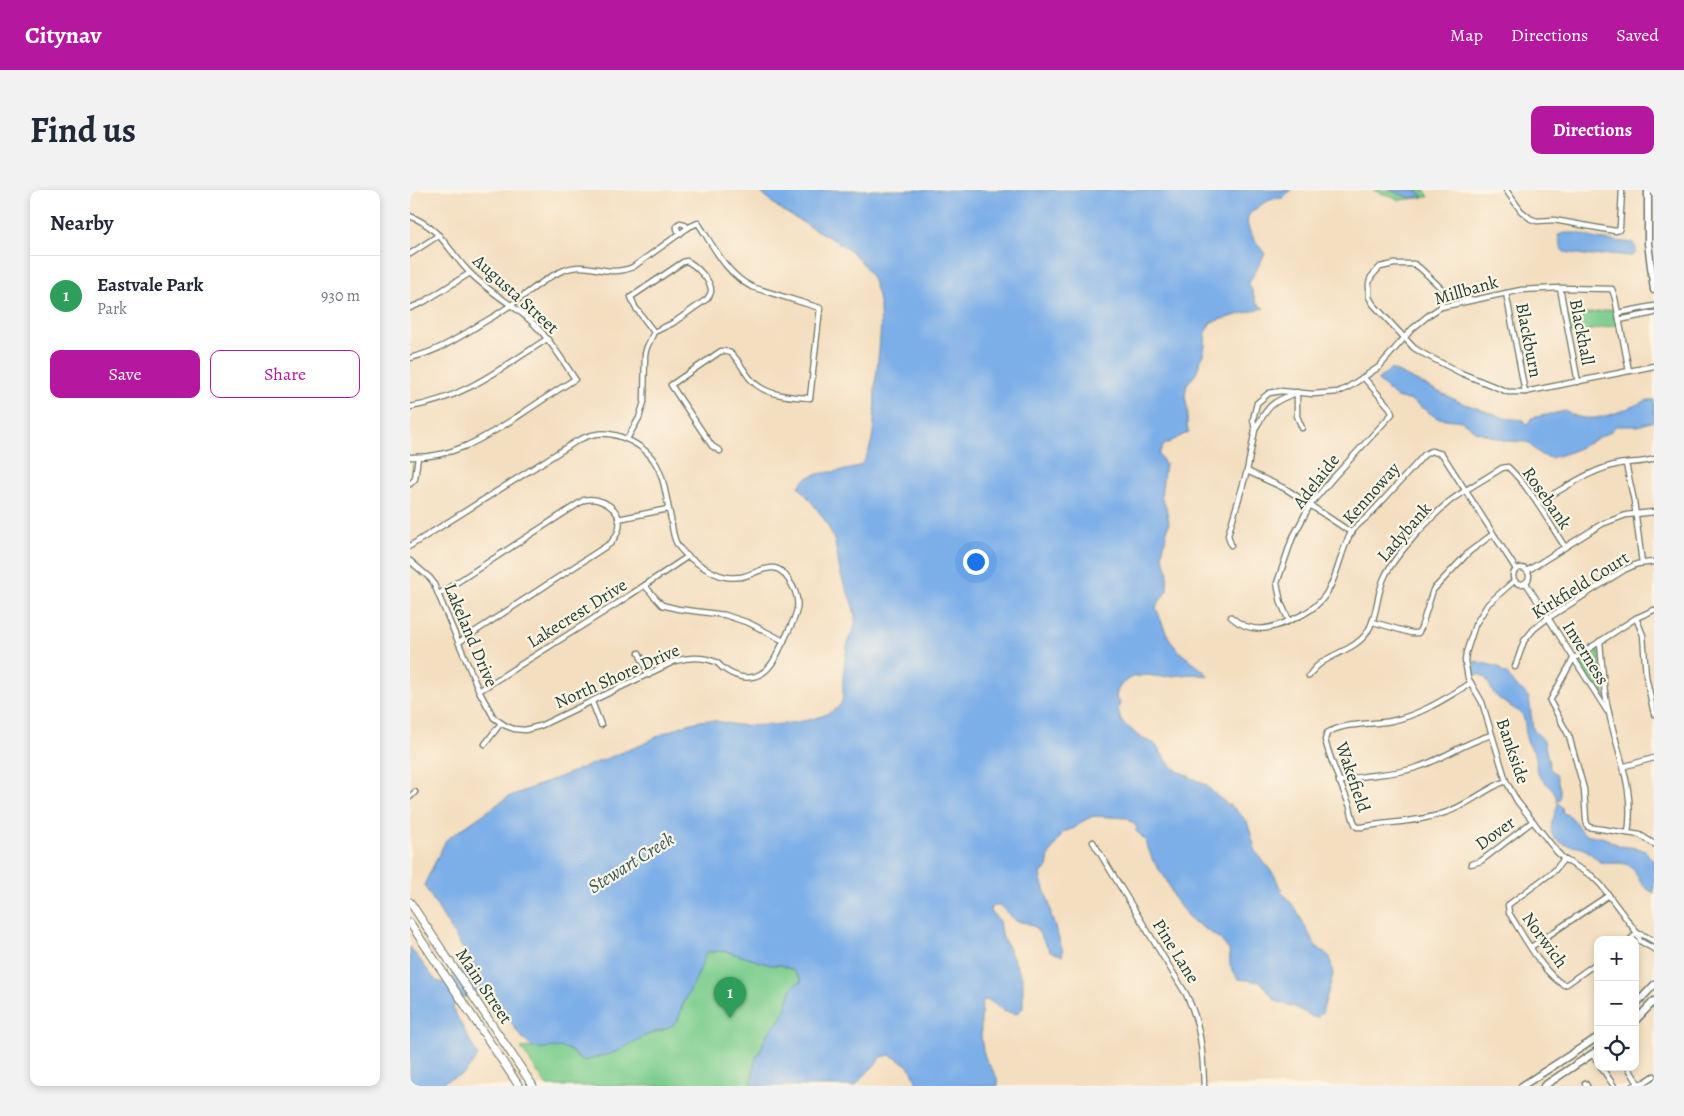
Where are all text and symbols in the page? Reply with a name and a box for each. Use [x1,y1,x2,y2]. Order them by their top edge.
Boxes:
text: Citynav [25,19,101,51]
text: Map [1450,23,1483,47]
text: Directions [1511,23,1588,47]
text: Saved [1616,23,1659,47]
text: Find us [30,106,136,154]
button: Directions [1531,106,1654,154]
text: Nearby [50,209,113,237]
street label: Augusta Street [467,248,564,339]
street label: Millbank [1431,269,1501,311]
text: Eastvale Park [97,272,203,298]
text: 1 [63,285,69,307]
text: 930 m [321,285,360,307]
street label: Blackhall [1564,297,1600,368]
text: Park [97,298,127,320]
street label: Blackburn [1510,301,1548,380]
button: Save [50,350,200,398]
button: Share [210,350,360,398]
street label: Adelaide [1286,449,1345,514]
street label: Kennoway [1337,456,1406,529]
street label: Rosebank [1517,462,1577,534]
street label: Ladybank [1371,497,1437,567]
street label: Kirkfield Court [1527,545,1633,625]
your location [963,549,989,575]
street label: Lakecrest Drive [522,573,632,653]
street label: Lakeland Drive [438,579,504,691]
street label: Inverness [1557,617,1615,689]
street label: North Shore Drive [551,638,683,714]
street label: Bankside [1491,715,1535,787]
street label: Wakefield [1329,738,1376,816]
street label: Dover [1470,810,1520,856]
water label: Stewart Creek [583,826,679,900]
street label: Norwich [1517,907,1574,973]
street label: Pine Lane [1147,914,1205,988]
map controls [1594,936,1639,1071]
button: + [1594,936,1639,981]
street label: Main Street [450,944,518,1028]
pin: 1 [714,977,746,1018]
button: − [1594,981,1639,1026]
button: locate [1594,1026,1639,1071]

